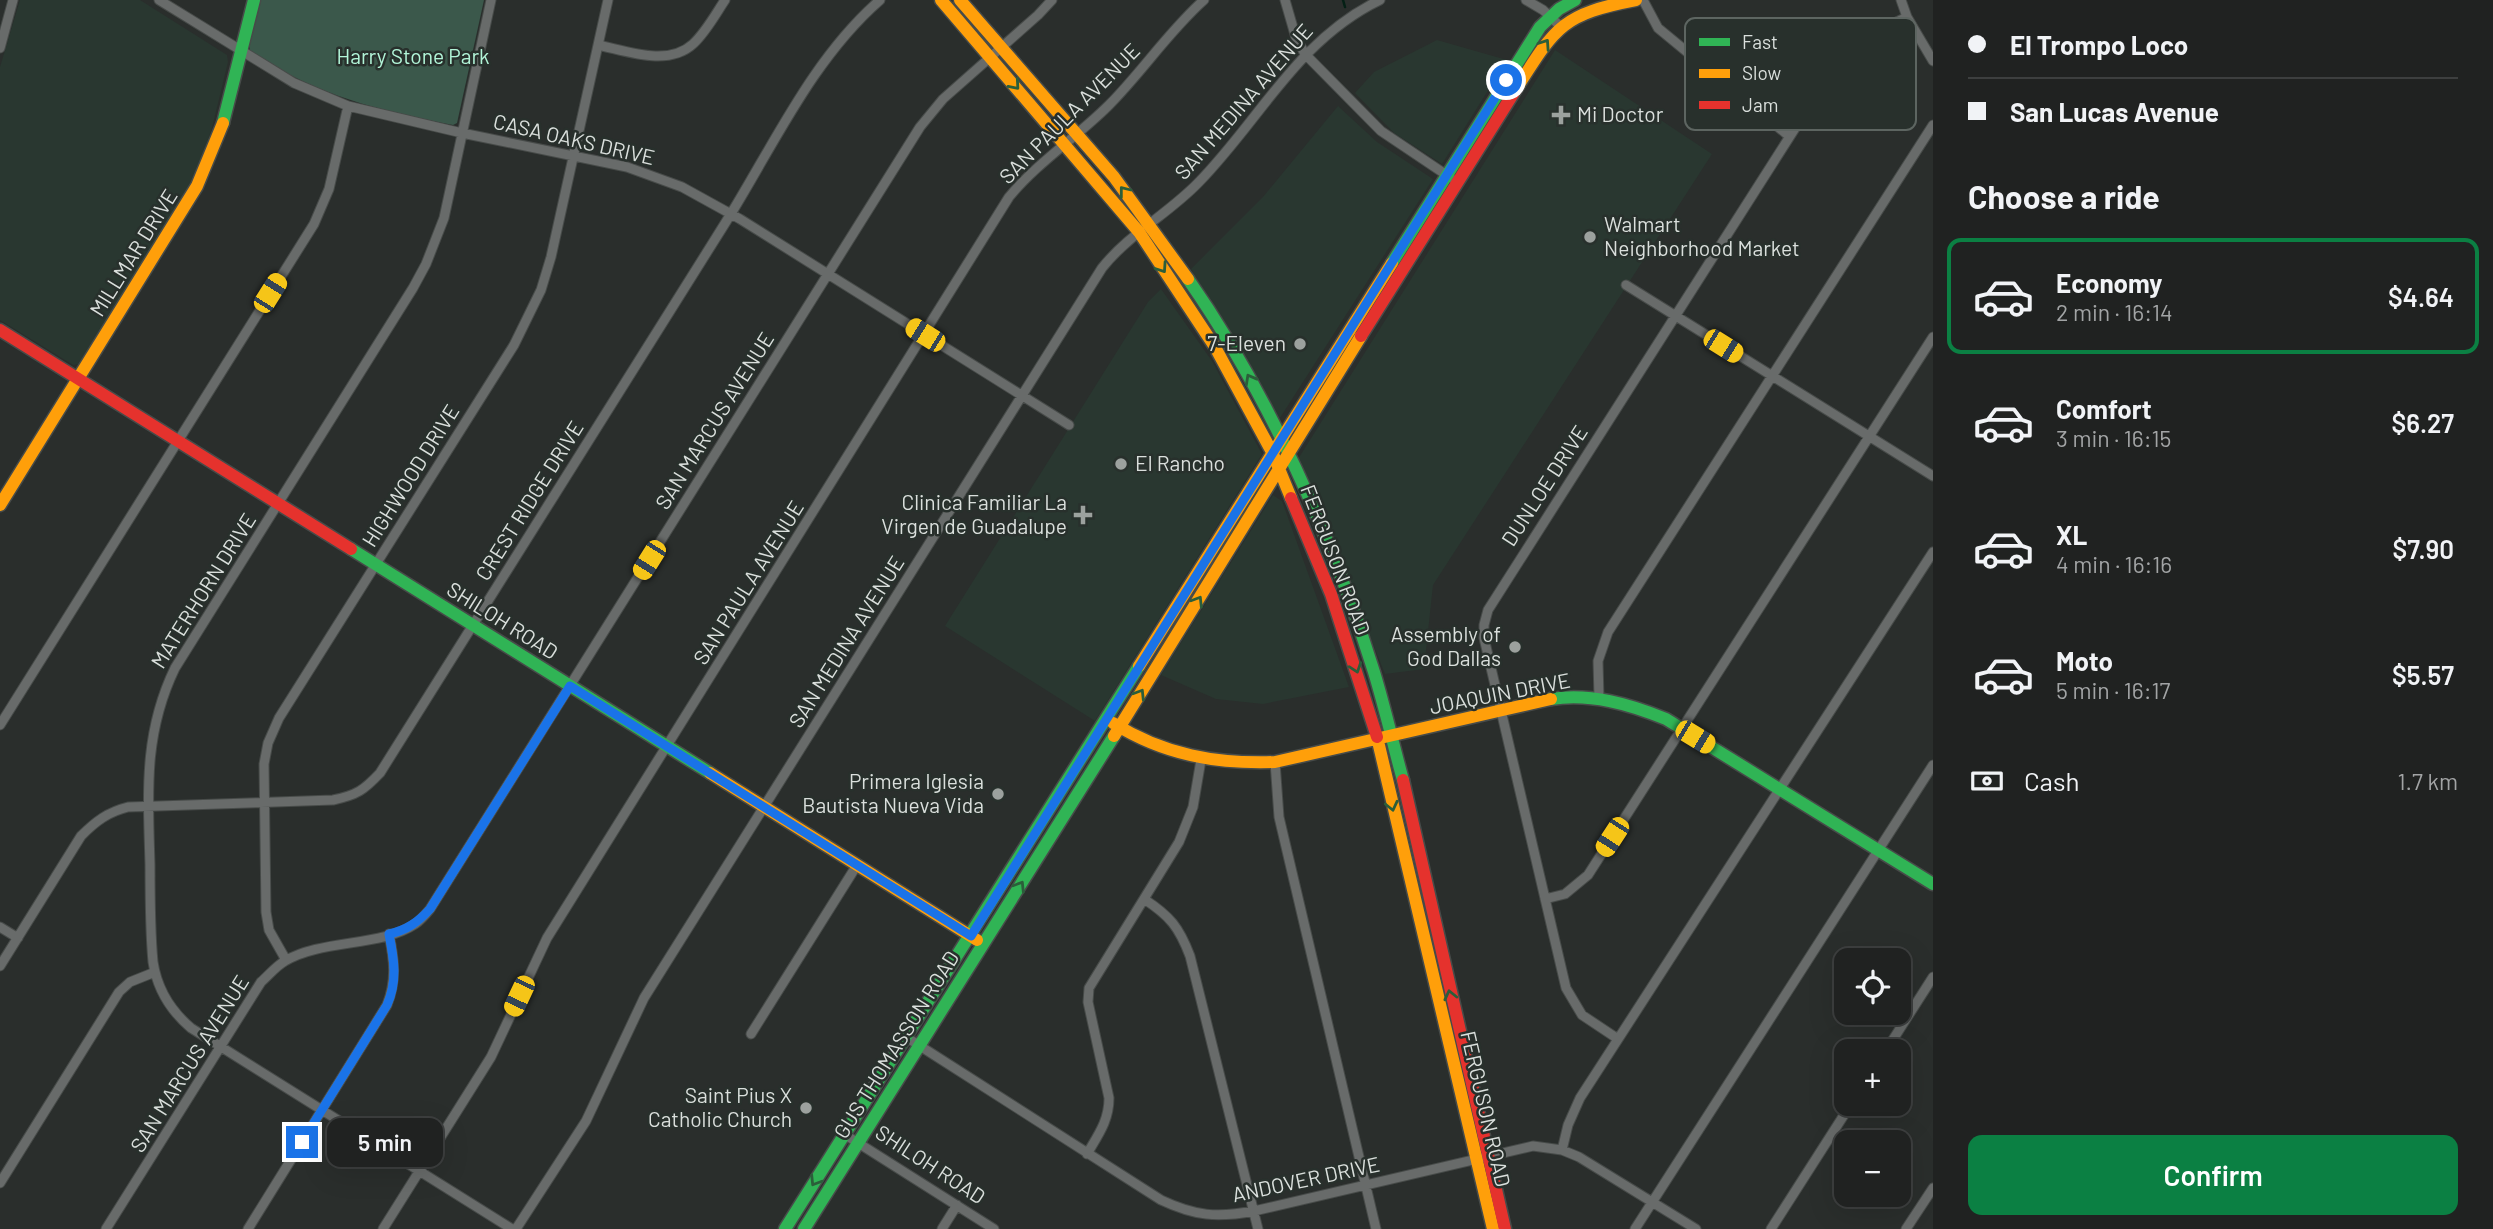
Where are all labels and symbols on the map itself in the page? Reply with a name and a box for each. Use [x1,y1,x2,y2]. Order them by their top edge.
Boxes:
street label: SAN MEDINA AVENUE [1169,18,1317,184]
legend [1685,18,1916,130]
text: Fast [1742,30,1778,53]
street label: SAN PAULA AVENUE [993,37,1144,188]
one-way arrow [1537,39,1550,52]
park label: Harry Stone Park [336,43,490,68]
text: Slow [1742,61,1781,84]
route start [1490,64,1522,96]
one-way arrow [1007,77,1019,90]
text: Jam [1742,93,1778,116]
place label: Mi Doctor [1577,101,1664,126]
marker: Mi Doctor [1551,105,1571,125]
street label: CASA OAKS DRIVE [491,108,657,169]
street label: MILLMAR DRIVE [84,184,182,320]
one-way arrow [1120,186,1132,199]
place label: Walmart Neighborhood Market [1604,211,1800,260]
marker: Walmart Neighborhood Market [1582,229,1598,245]
one-way arrow [1154,260,1167,273]
car [250,270,291,316]
car [902,315,949,355]
car [1700,326,1747,366]
street label: SAN MARCUS AVENUE [649,327,778,513]
place label: 7-Eleven [1207,330,1286,355]
marker: 7-Eleven [1292,336,1308,352]
one-way arrow [1245,374,1258,387]
street label: HIGHWOOD DRIVE [356,399,464,551]
street label: CREST RIDGE DRIVE [470,416,588,585]
street label: DUNLOE DRIVE [1495,420,1592,550]
place label: El Rancho [1135,450,1225,475]
marker: El Rancho [1113,456,1129,472]
street label: FERGUSON ROAD [1296,481,1377,638]
place label: Clinica Familiar La Virgen de Guadalupe [881,489,1067,538]
street label: SAN PAULA AVENUE [687,496,808,669]
marker: Clinica Familiar La Virgen de Guadalupe [1073,505,1093,525]
street label: MATERHORN DRIVE [145,508,260,672]
car [629,537,670,583]
street label: SAN MEDINA AVENUE [783,551,909,732]
street label: SHILOH ROAD [443,576,563,664]
one-way arrow [1189,595,1202,608]
place label: Assembly of God Dallas [1391,621,1501,670]
marker: Assembly of God Dallas [1507,639,1523,655]
one-way arrow [1348,662,1362,674]
street label: JOAQUIN DRIVE [1427,667,1572,718]
one-way arrow [1131,689,1144,702]
car [1672,717,1719,757]
place label: Primera Iglesia Bautista Nueva Vida [802,768,984,817]
marker: Primera Iglesia Bautista Nueva Vida [990,786,1006,802]
one-way arrow [1384,799,1398,811]
car [1592,814,1633,860]
one-way arrow [1011,881,1024,894]
street label: GUS THOMASSON ROAD [828,946,964,1143]
street label: SAN MARCUS AVENUE [124,970,253,1156]
car [501,973,538,1019]
one-way arrow [1444,990,1459,1002]
street label: FERGUSON ROAD [1456,1028,1517,1189]
place label: Saint Pius X Catholic Church [648,1082,792,1131]
marker: Saint Pius X Catholic Church [798,1100,814,1116]
callout: 5 min [326,1118,442,1166]
street label: SHILOH ROAD [871,1119,990,1209]
route end [286,1126,318,1158]
street label: ANDOVER DRIVE [1230,1151,1382,1206]
one-way arrow [810,1174,823,1187]

